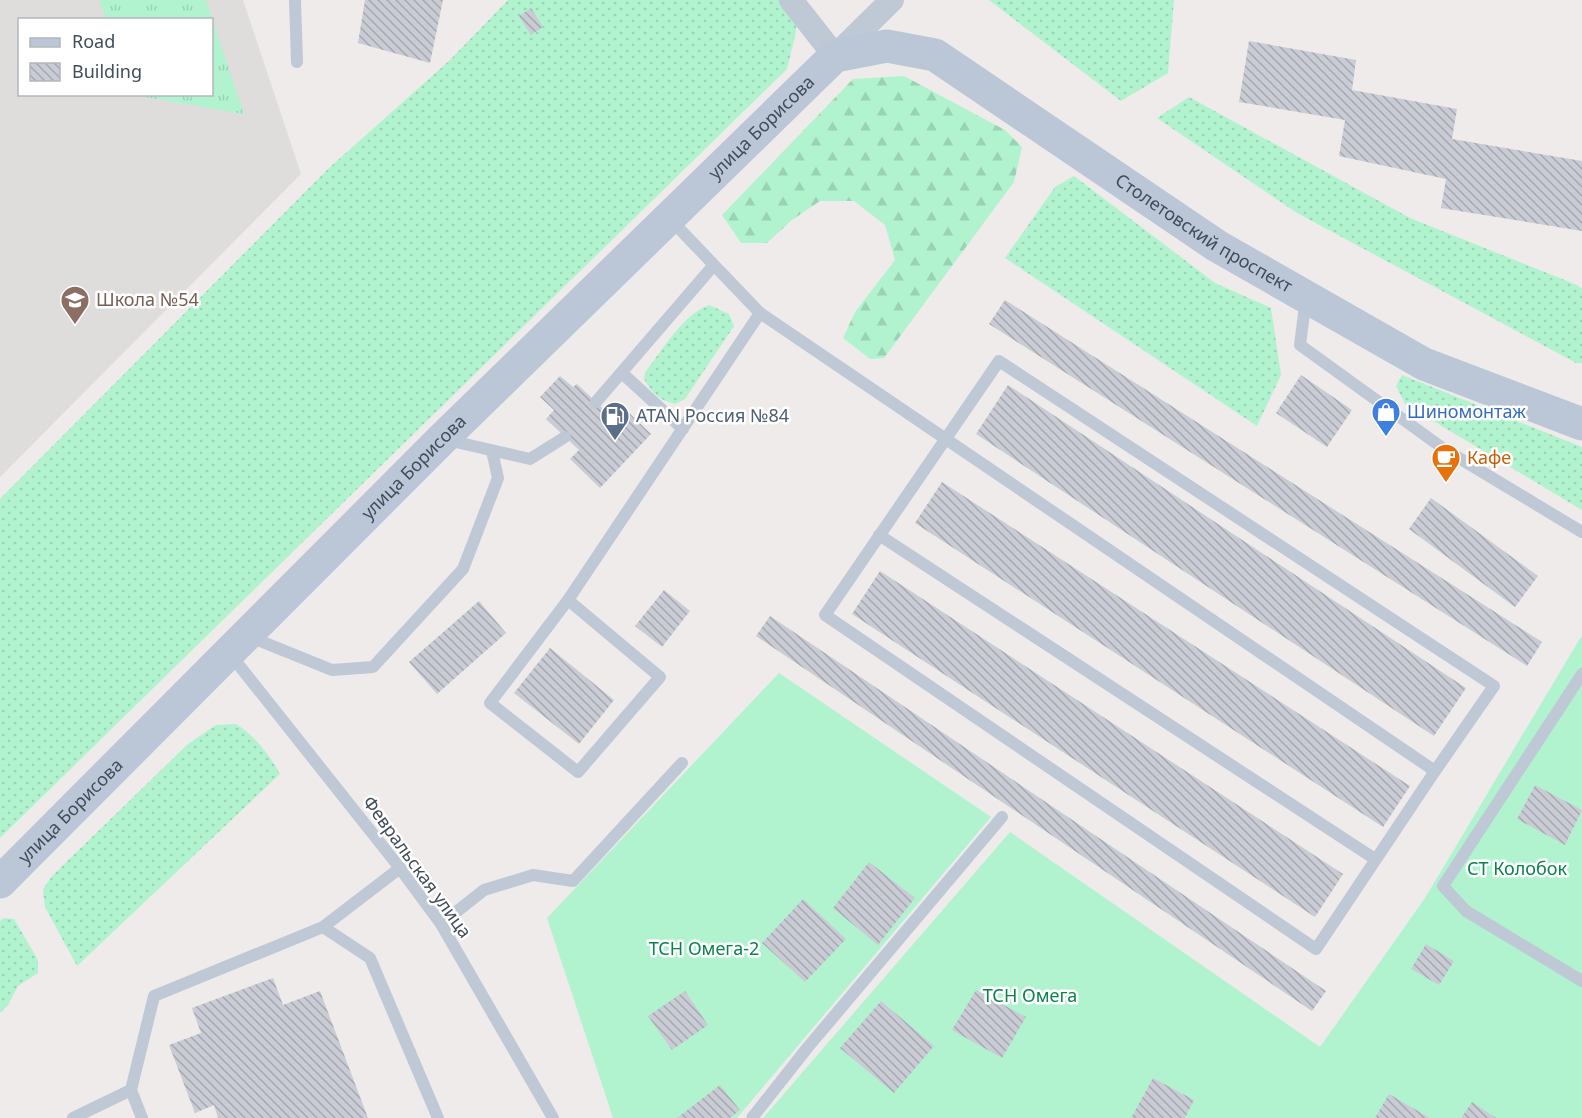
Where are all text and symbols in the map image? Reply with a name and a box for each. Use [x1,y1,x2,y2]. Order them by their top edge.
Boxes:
legend [18,18,213,96]
text: Road [72,29,115,53]
text: Building [72,59,142,83]
street label: улица Борисова [703,70,819,184]
street label: Столетовский проспект [1111,168,1298,298]
school or university icon: Школа №54 [59,284,91,326]
place label: Школа №54 [96,287,199,311]
shop icon: Шиномонтаж [1370,396,1402,438]
place label: Шиномонтаж [1407,399,1526,423]
fuel station icon: ATAN Россия №84 [599,400,631,442]
place label: ATAN Россия №84 [636,403,789,427]
street label: улица Борисова [356,409,471,524]
cafe icon: Кафе [1430,442,1462,484]
place label: Кафе [1467,445,1511,469]
street label: улица Борисова [12,753,128,868]
street label: Февральская улица [358,790,478,942]
park label: СТ Колобок [1467,856,1567,880]
park label: ТСН Омега-2 [649,936,759,960]
park label: ТСН Омега [983,983,1077,1007]

